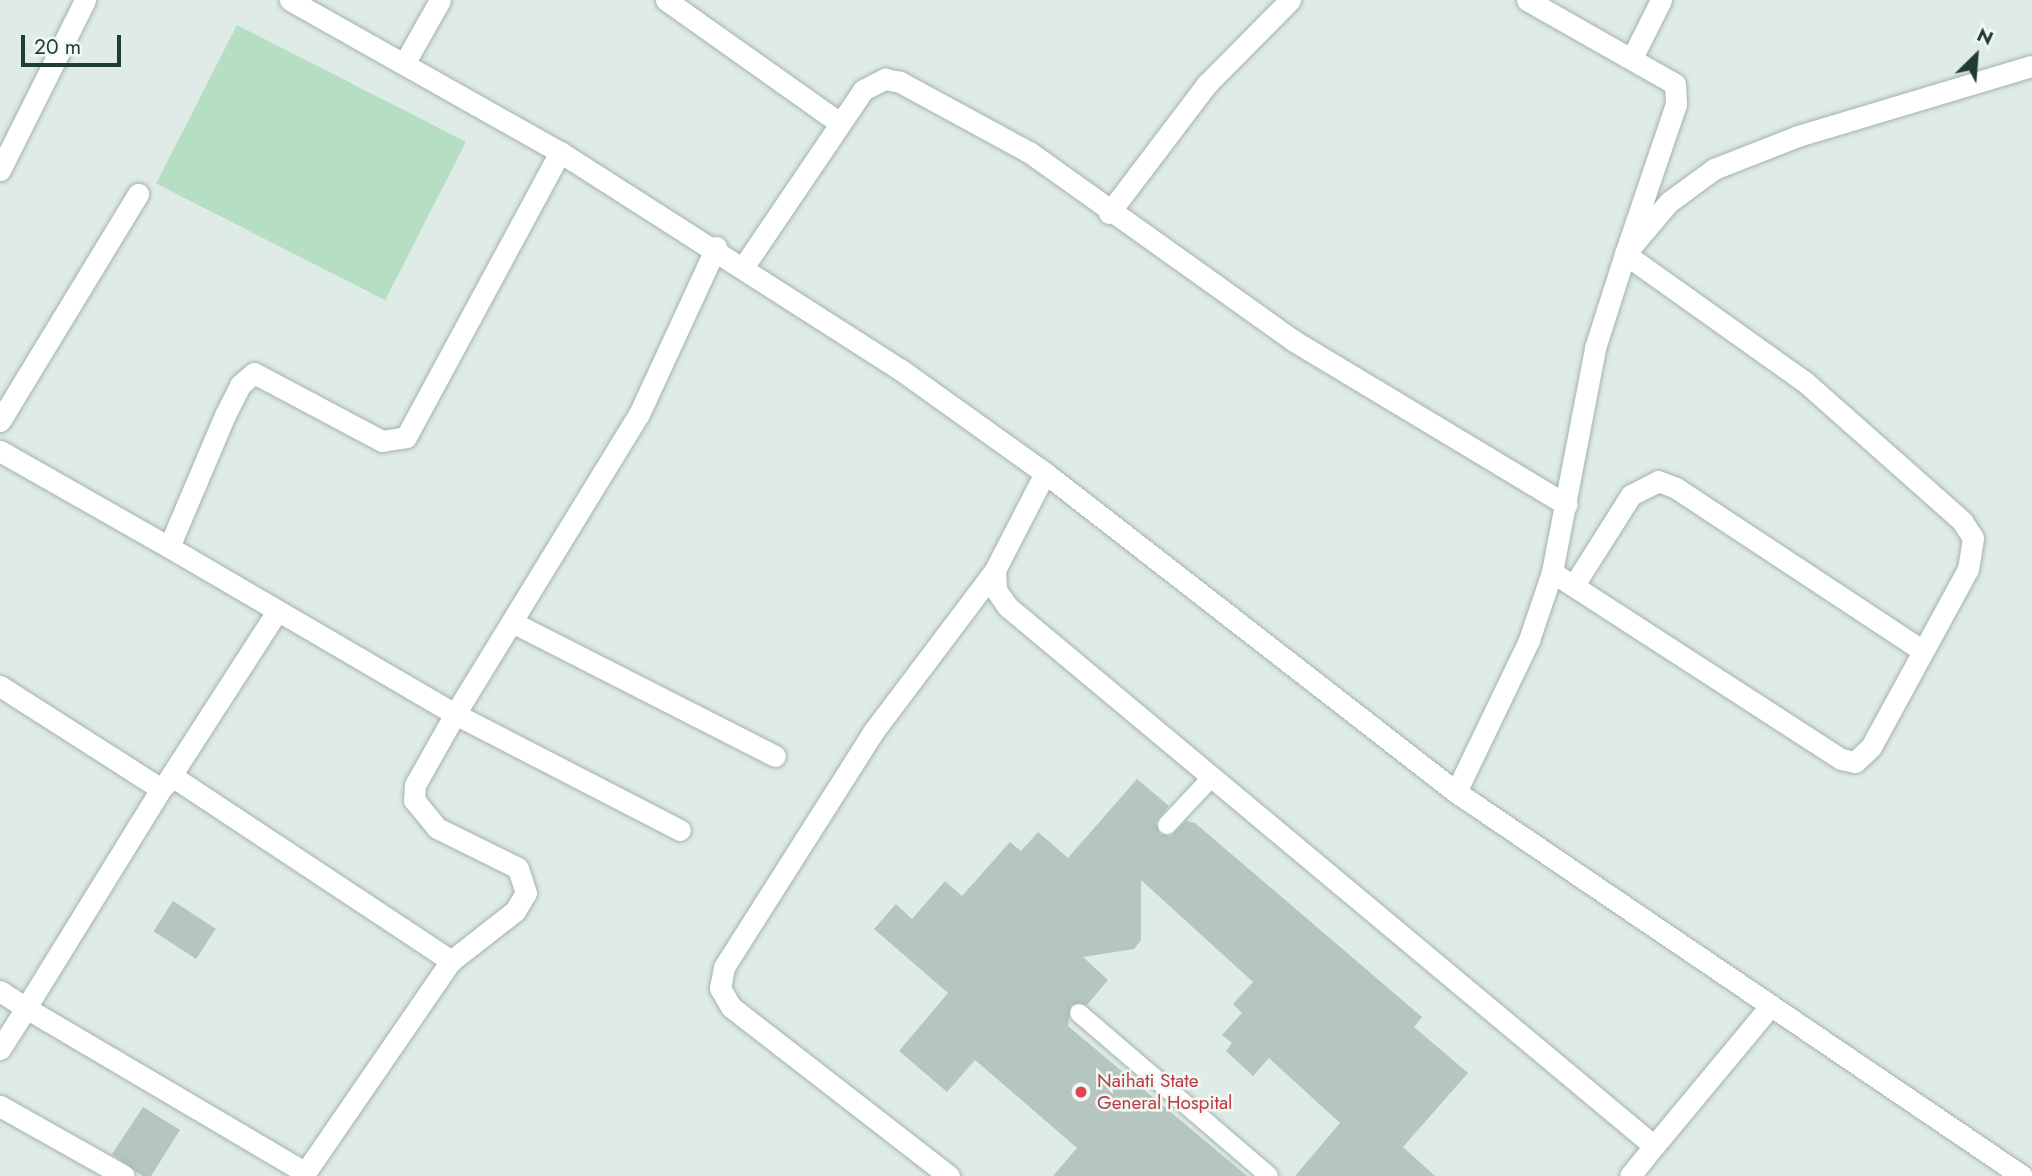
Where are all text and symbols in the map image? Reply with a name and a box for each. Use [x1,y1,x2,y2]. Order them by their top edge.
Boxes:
scale bar [24,21,124,65]
north arrow [1941,21,2011,91]
text: N [1973,21,1998,52]
text: 20 m [34,32,81,62]
place label: Naihati State General Hospital [1097,1070,1232,1114]
marker: Naihati State General Hospital [1071,1082,1091,1102]

